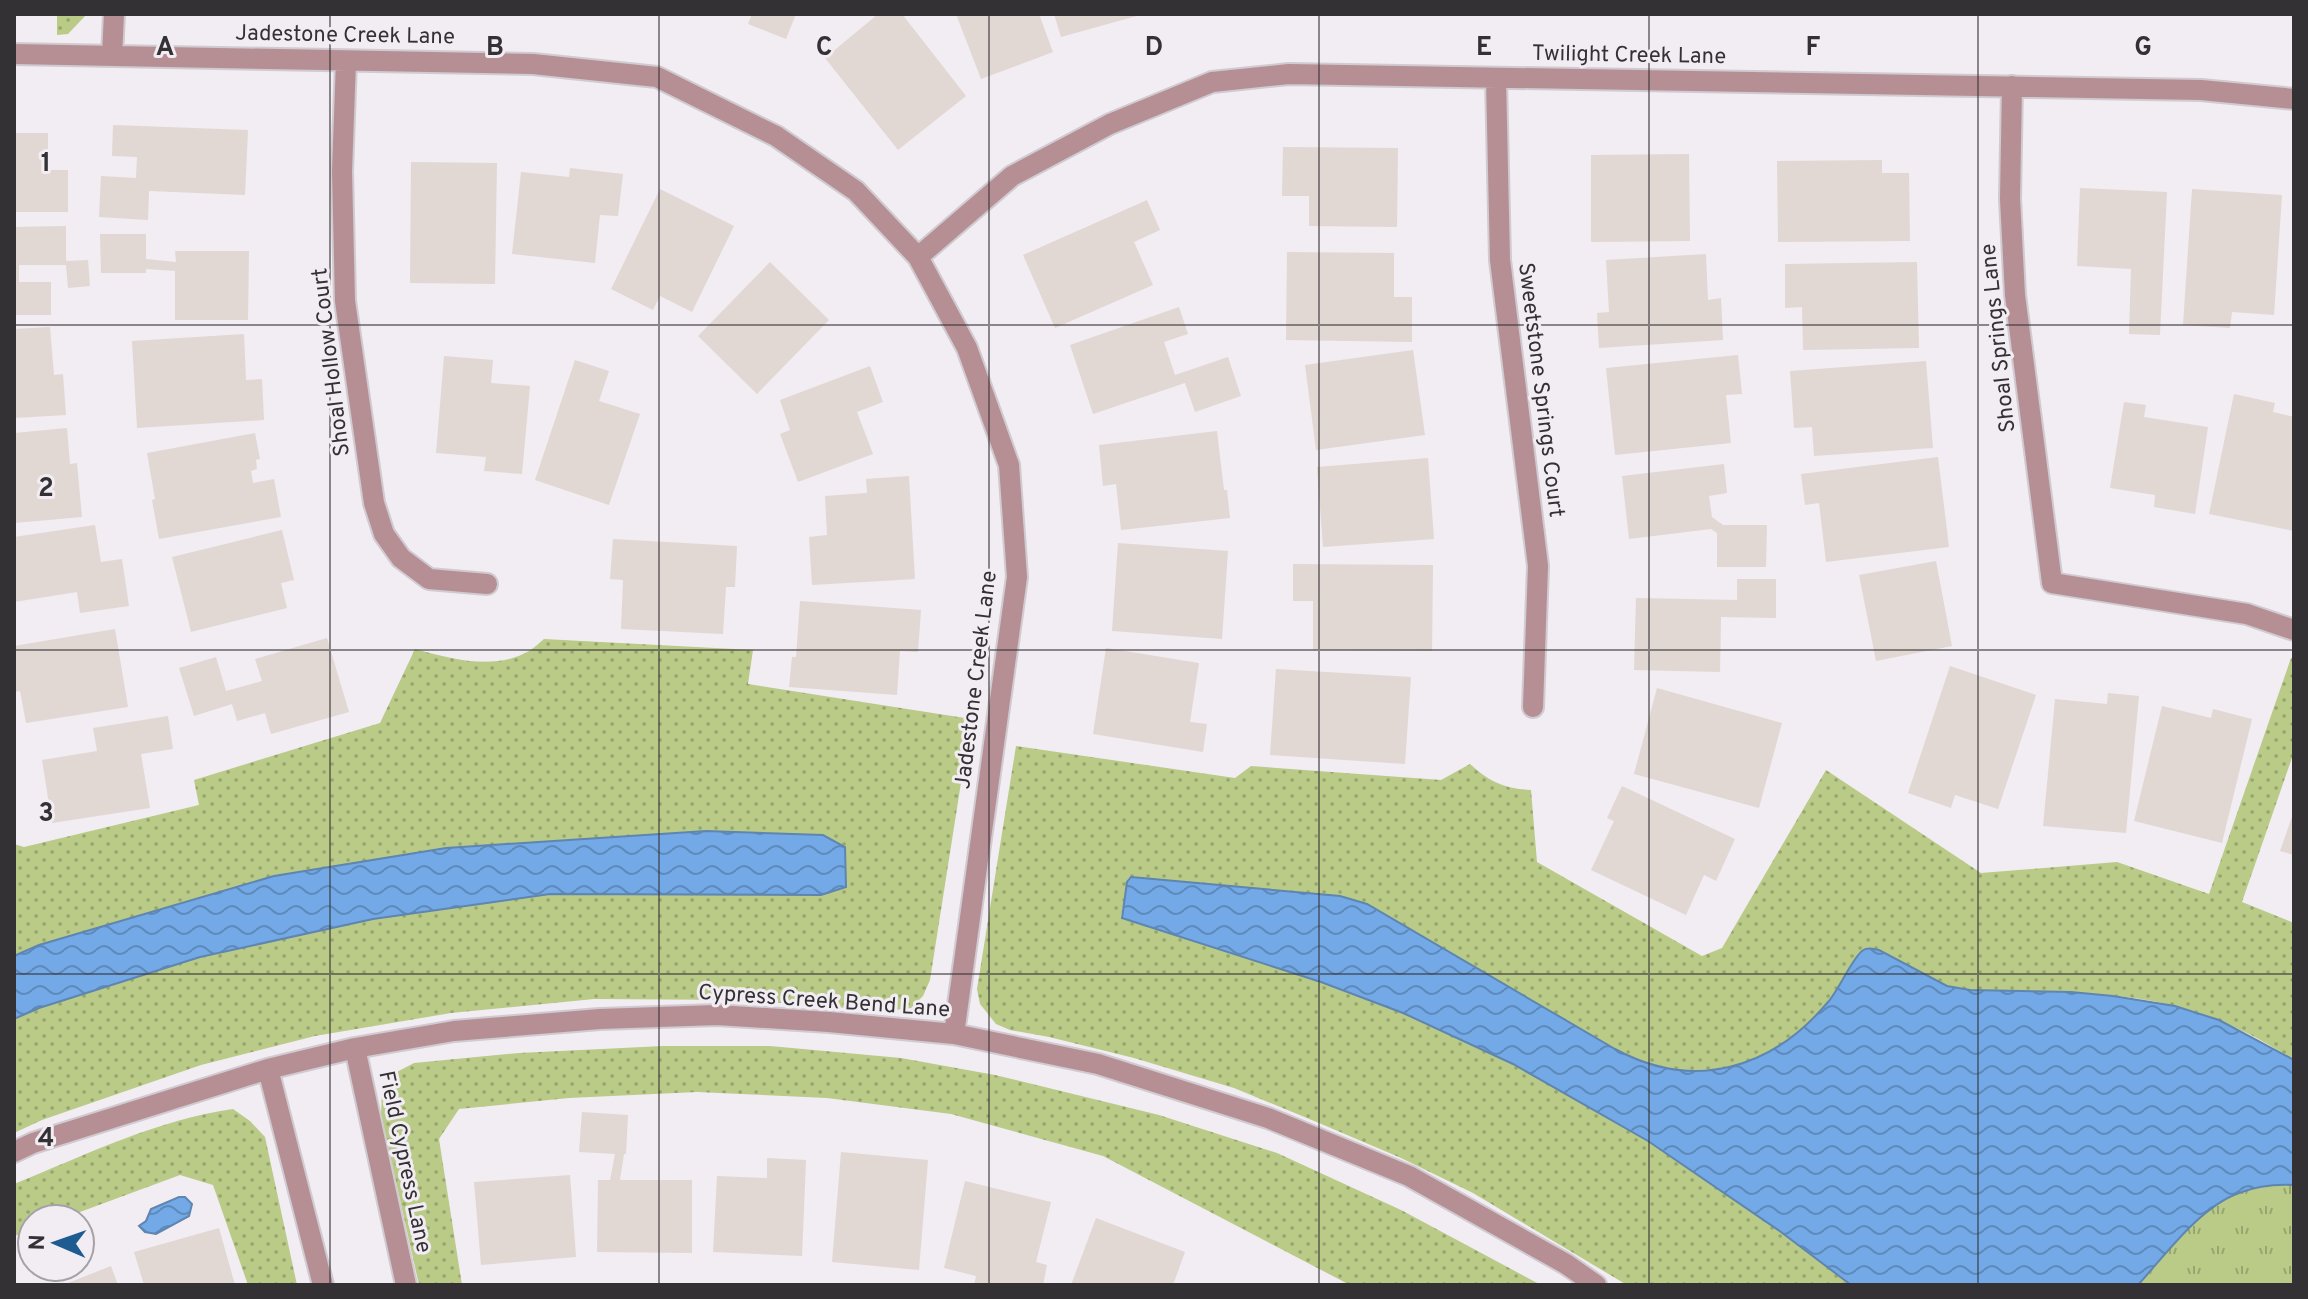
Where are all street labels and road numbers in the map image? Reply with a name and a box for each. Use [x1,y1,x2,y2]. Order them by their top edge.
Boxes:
street label: Jadestone Creek Lane [235,21,455,51]
street label: Twilight Creek Lane [1532,41,1726,71]
street label: Shoal Springs Lane [1976,242,2022,434]
street label: Sweetstone Springs Court [1511,261,1569,519]
street label: Shoal Hollow Court [307,266,357,458]
street label: Jadestone Creek Lane [950,569,1004,791]
street label: Cypress Creek Bend Lane [697,980,951,1024]
street label: Field Cypress Lane [372,1069,436,1255]

